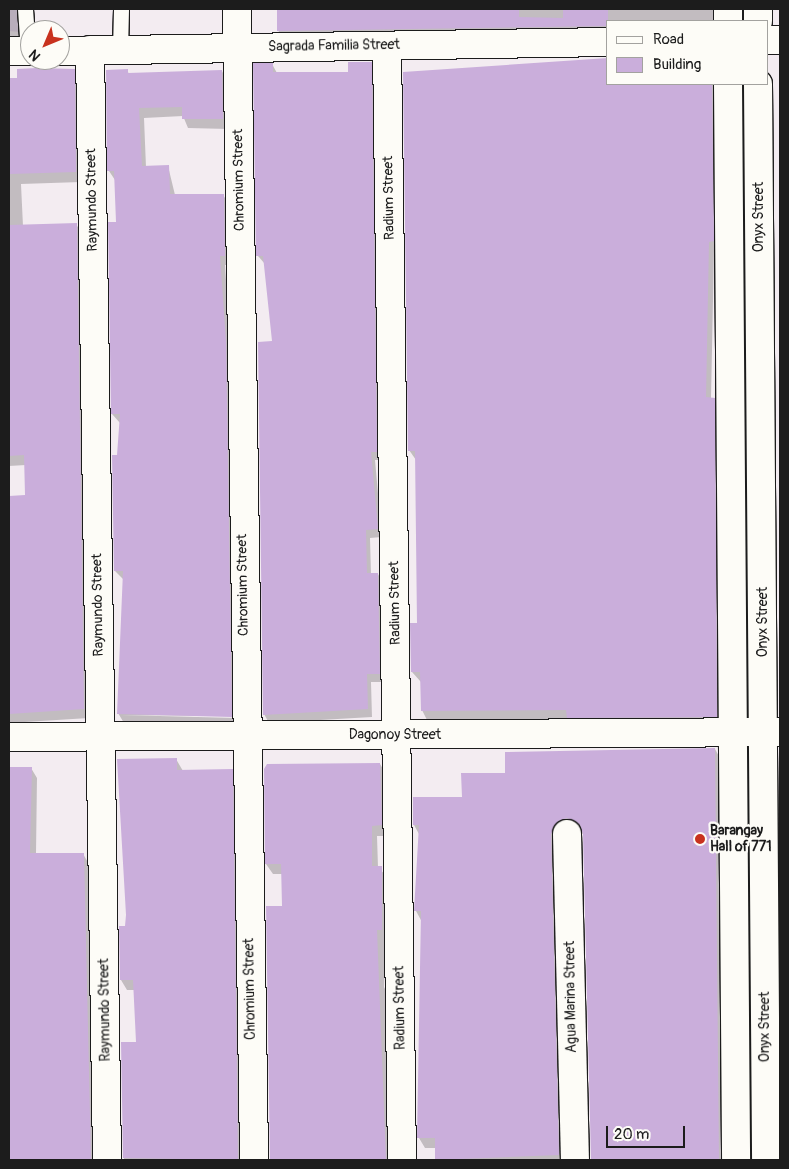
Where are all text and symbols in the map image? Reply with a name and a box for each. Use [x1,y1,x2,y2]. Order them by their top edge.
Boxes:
north arrow [20,20,70,70]
legend [606,20,769,85]
text: Road [653,30,684,49]
street label: Sagrada Familia Street [268,36,400,56]
text: N [25,46,44,65]
text: Building [653,55,701,74]
street label: Chromium Street [230,129,248,231]
street label: Raymundo Street [83,148,101,252]
street label: Radium Street [380,156,398,240]
street label: Onyx Street [751,182,767,252]
street label: Chromium Street [234,534,252,636]
street label: Raymundo Street [89,553,107,657]
street label: Radium Street [386,561,404,645]
street label: Onyx Street [755,587,771,657]
street label: Dagonoy Street [349,727,441,743]
place label: Barangay Hall of 771 [710,823,772,856]
marker: Barangay Hall of 771 [694,833,706,845]
street label: Chromium Street [241,938,259,1040]
street label: Agua Marina Street [562,941,580,1053]
street label: Raymundo Street [96,958,114,1062]
street label: Radium Street [391,966,409,1050]
street label: Onyx Street [757,992,773,1062]
scale bar [609,1116,688,1148]
text: 20 m [614,1125,649,1144]

